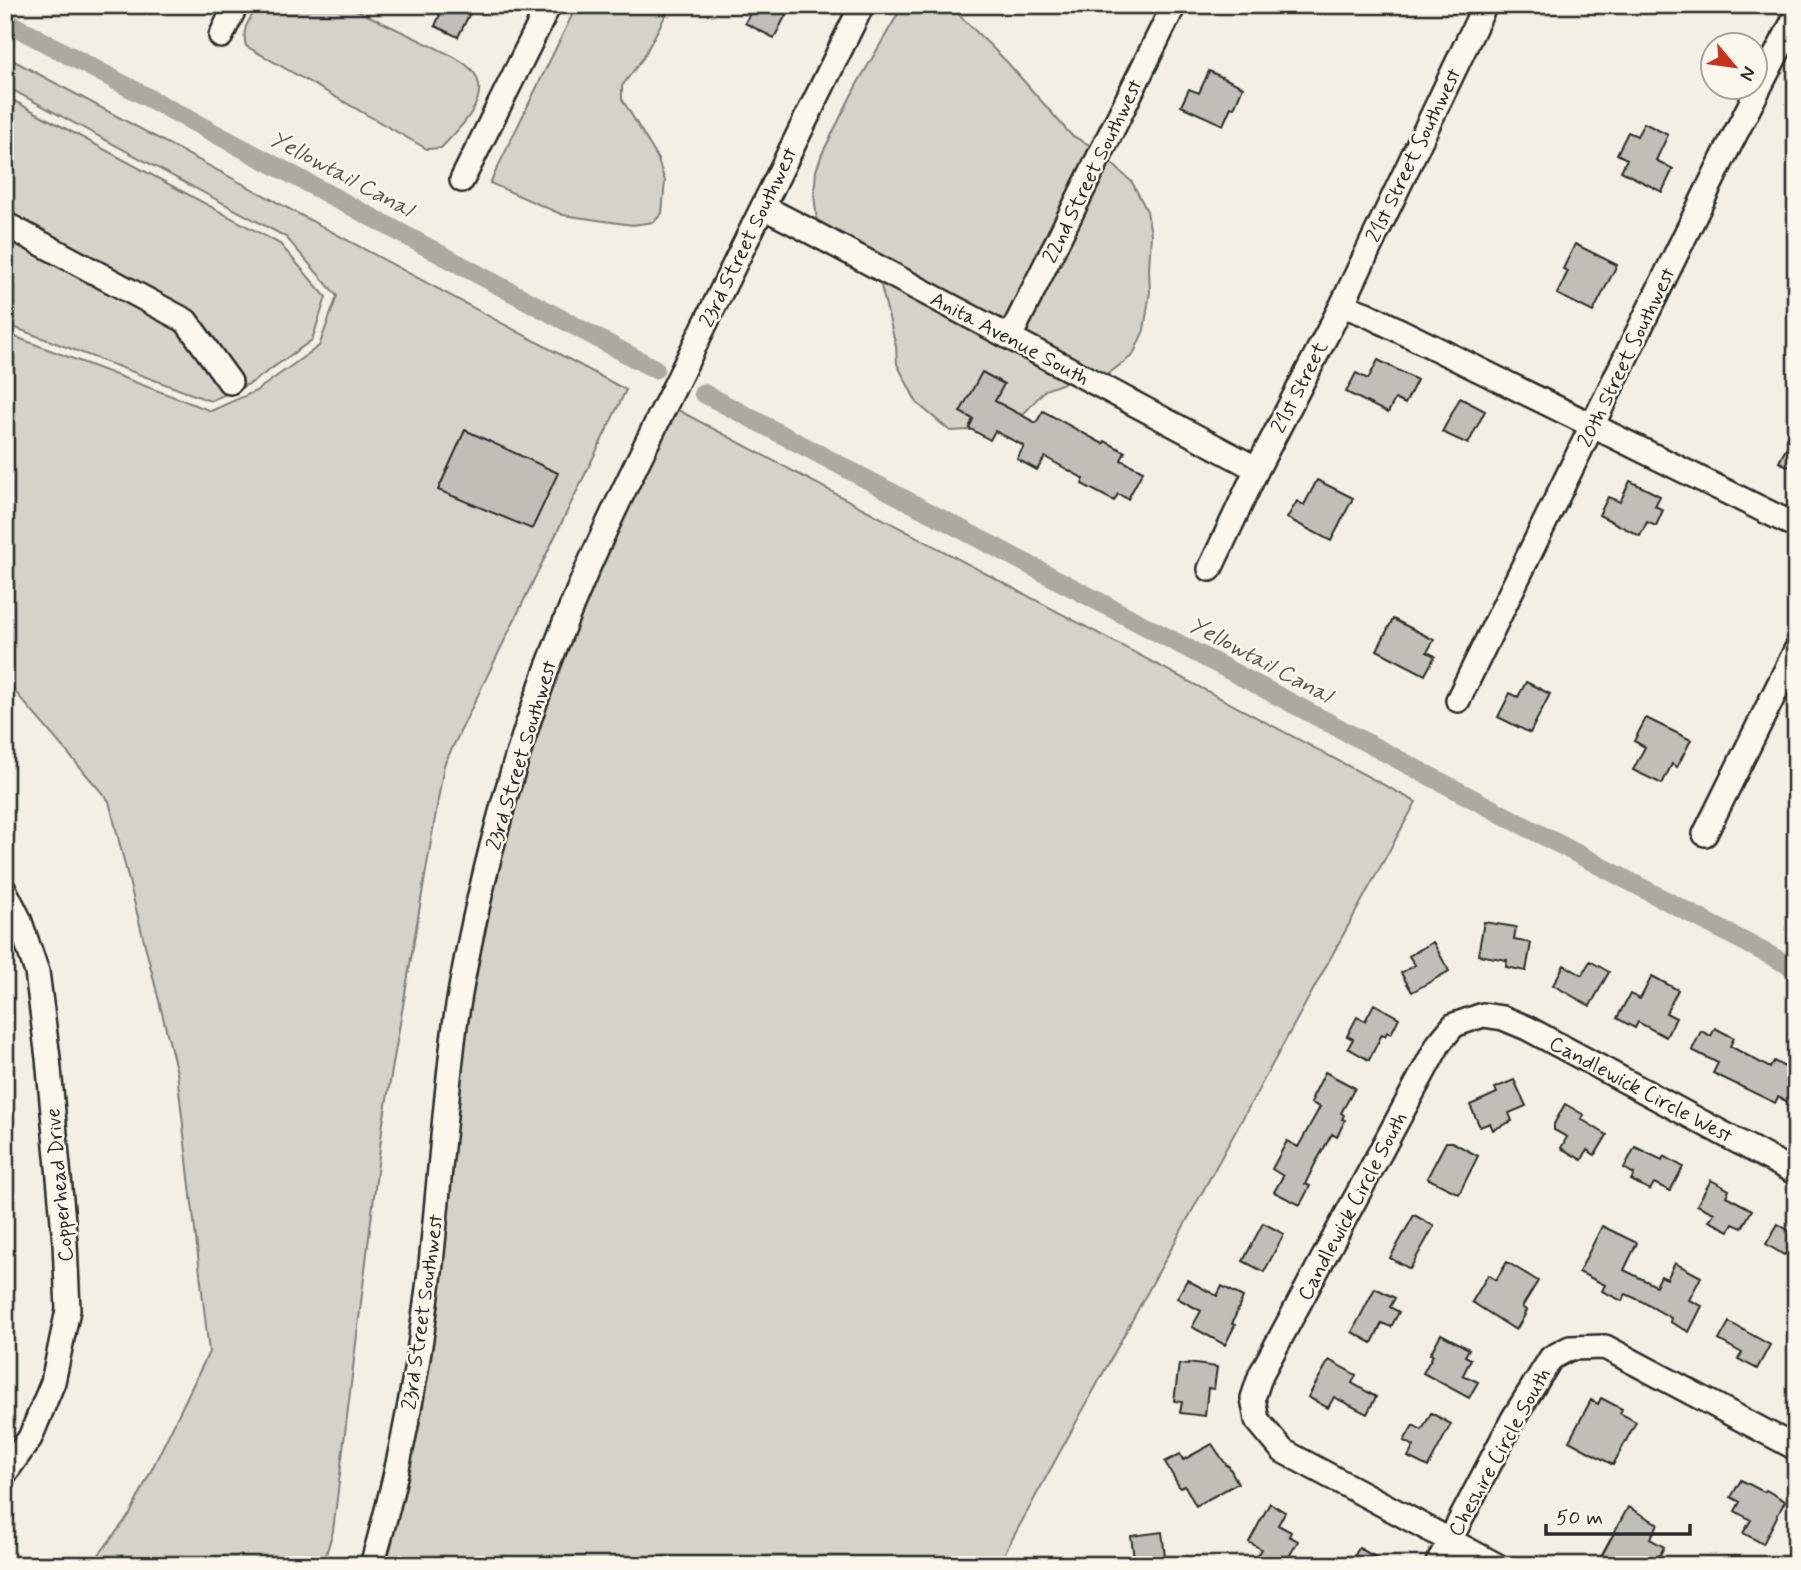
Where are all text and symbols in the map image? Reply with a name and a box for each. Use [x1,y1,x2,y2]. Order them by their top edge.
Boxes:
north arrow [1700,32,1770,102]
text: N [1734,62,1762,85]
street label: 21st Street Southwest [1360,63,1468,247]
street label: 22nd Street Southwest [1036,74,1150,268]
water label: Yellowtail Canal [264,124,421,227]
street label: 23rd Street Southwest [693,142,805,332]
street label: 20th Street Southwest [1571,262,1683,452]
street label: Anita Avenue South [925,285,1094,393]
street label: 21st Street [1265,336,1335,438]
water label: Yellowtail Canal [1183,610,1340,713]
street label: 23rd Street Southwest [480,657,564,854]
street label: Candlewick Circle West [1544,1030,1738,1150]
street label: Copperhead Drive [39,1107,81,1263]
street label: Candlewick Circle South [1291,1107,1414,1306]
street label: 23rd Street Southwest [395,1212,451,1412]
street label: Cheshire Circle South [1442,1363,1558,1542]
scale bar [1546,1493,1689,1537]
text: 50 m [1556,1504,1603,1532]

